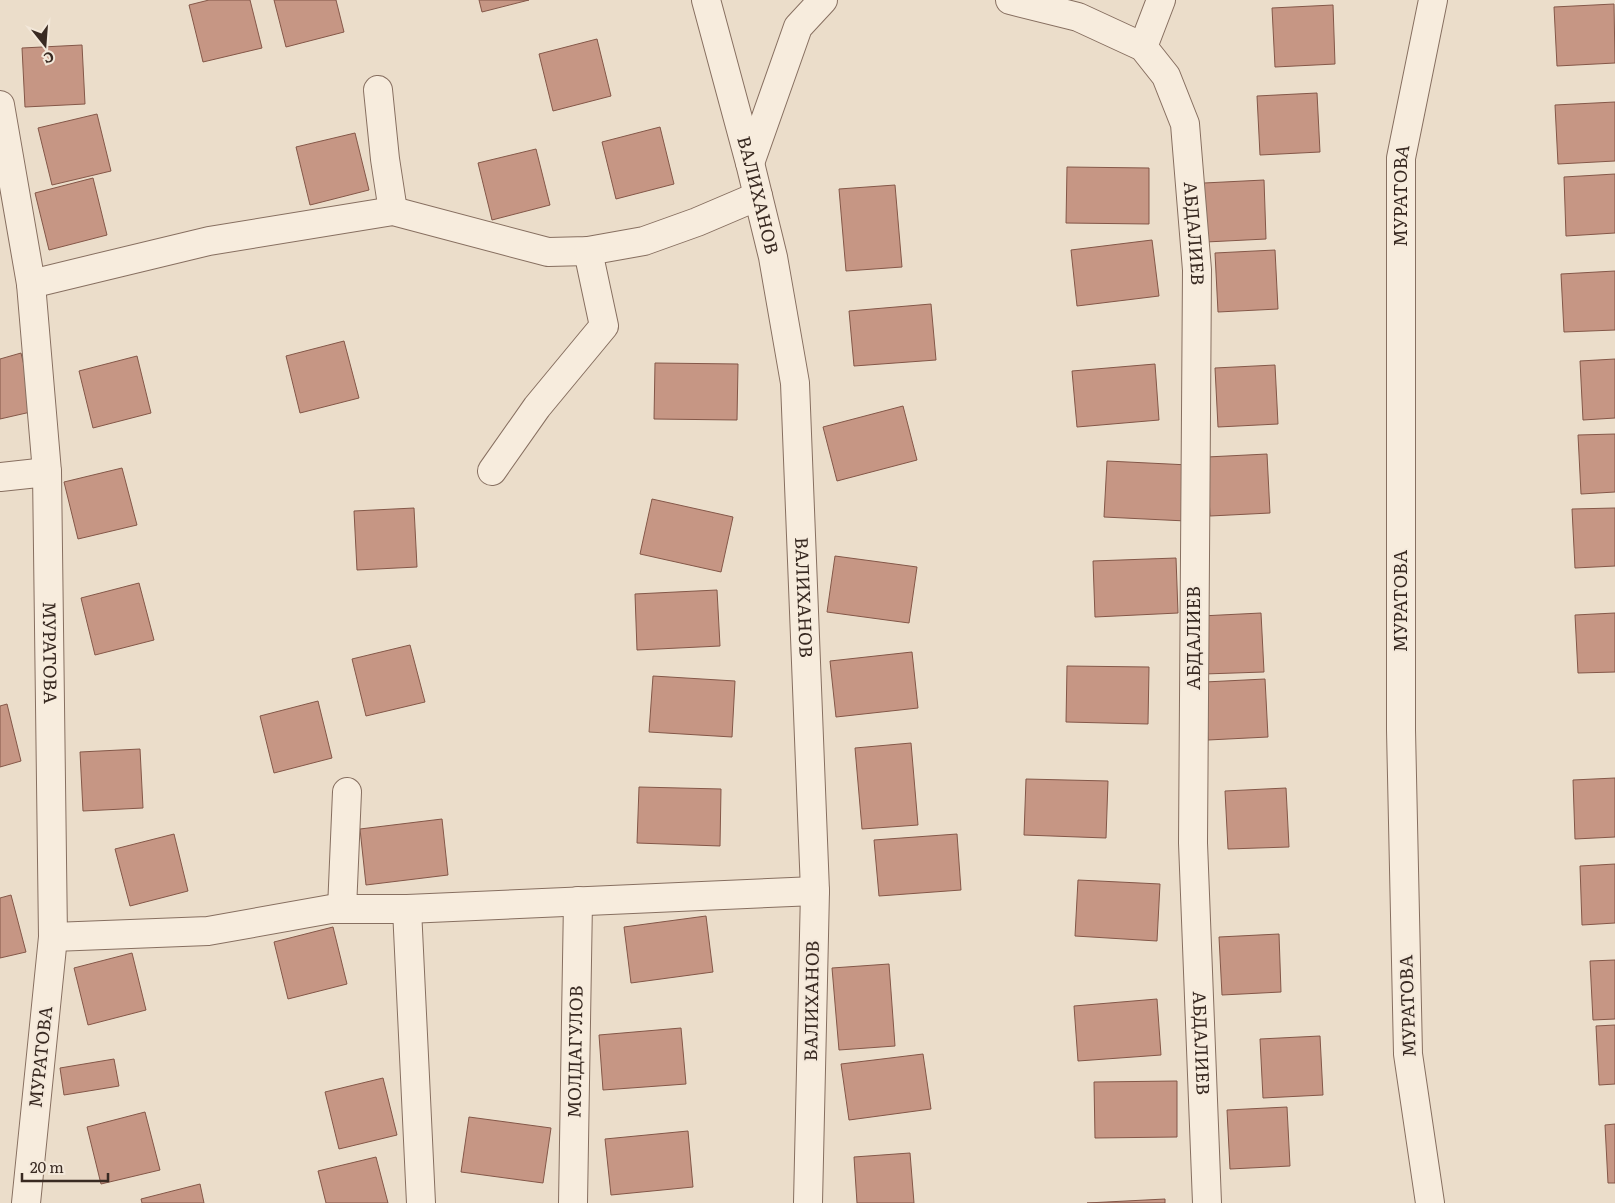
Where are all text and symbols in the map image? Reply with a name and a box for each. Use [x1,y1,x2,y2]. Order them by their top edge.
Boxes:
north arrow [20,20,70,70]
text: С [41,47,57,69]
street label: ВАЛИХАНОВ [731,133,787,257]
street label: МУРАТОВА [1386,142,1415,247]
street label: АБДАЛИЕВ [1178,180,1212,285]
street label: ВАЛИХАНОВ [789,536,821,658]
street label: МУРАТОВА [1386,550,1413,652]
street label: АБДАЛИЕВ [1179,586,1206,690]
street label: МУРАТОВА [37,601,65,704]
street label: ВАЛИХАНОВ [796,940,825,1062]
street label: МУРАТОВА [1391,954,1422,1058]
street label: МОЛДАГУЛОВ [559,985,589,1119]
street label: АБДАЛИЕВ [1187,991,1218,1095]
street label: МУРАТОВА [21,1005,58,1109]
scale bar [22,1150,109,1182]
text: 20 m [30,1155,64,1178]

